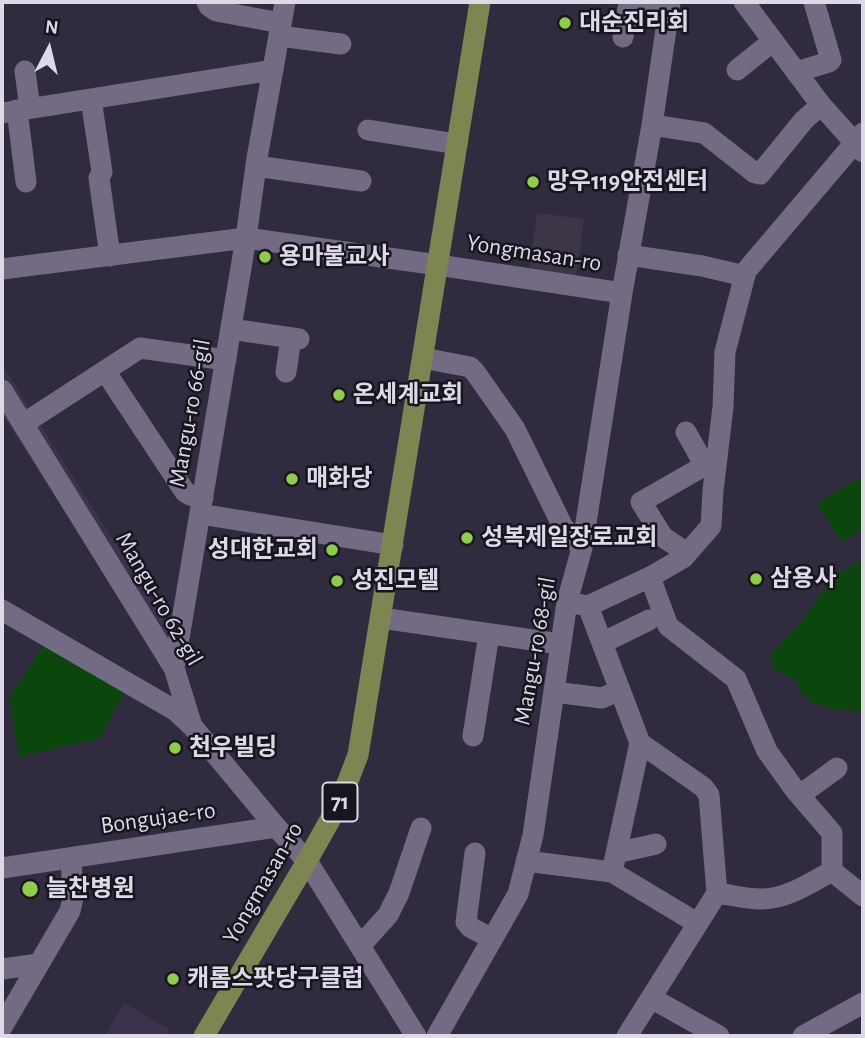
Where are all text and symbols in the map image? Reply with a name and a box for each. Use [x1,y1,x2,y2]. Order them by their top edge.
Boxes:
place label: 대순진리회 [579,9,689,37]
north arrow [14,14,84,84]
marker: 대순진리회 [557,15,573,31]
text: N [44,17,59,38]
place label: 망우119안전센터 [547,168,708,196]
marker: 망우119안전센터 [525,174,541,190]
street label: Yongmasan-ro [465,228,603,278]
place label: 용마불교사 [279,243,389,271]
marker: 용마불교사 [257,249,273,265]
street label: Mangu-ro 66-gil [163,337,217,489]
place label: 온세계교회 [353,381,463,409]
marker: 온세계교회 [331,387,347,403]
place label: 매화당 [306,465,372,493]
marker: 매화당 [284,471,300,487]
place label: 성복제일장로교회 [481,524,658,552]
street label: Mangu-ro 62-gil [109,527,209,671]
marker: 성복제일장로교회 [459,530,475,546]
place label: 성대한교회 [208,536,318,564]
marker: 성대한교회 [324,542,340,558]
place label: 삼용사 [770,565,836,593]
place label: 성진모텔 [351,567,439,595]
marker: 삼용사 [748,571,764,587]
marker: 성진모텔 [329,573,345,589]
street label: Mangu-ro 68-gil [508,575,562,727]
place label: 천우빌딩 [189,734,277,762]
marker: 천우빌딩 [167,740,183,756]
road number: 71 [322,782,358,822]
street label: Bongujae-ro [99,796,217,840]
street label: Yongmasan-ro [217,817,309,949]
place label: 늘찬병원 [46,875,134,903]
marker: 늘찬병원 [20,879,40,899]
place label: 캐롬스팟당구클럽 [187,965,364,993]
marker: 캐롬스팟당구클럽 [165,971,181,987]

